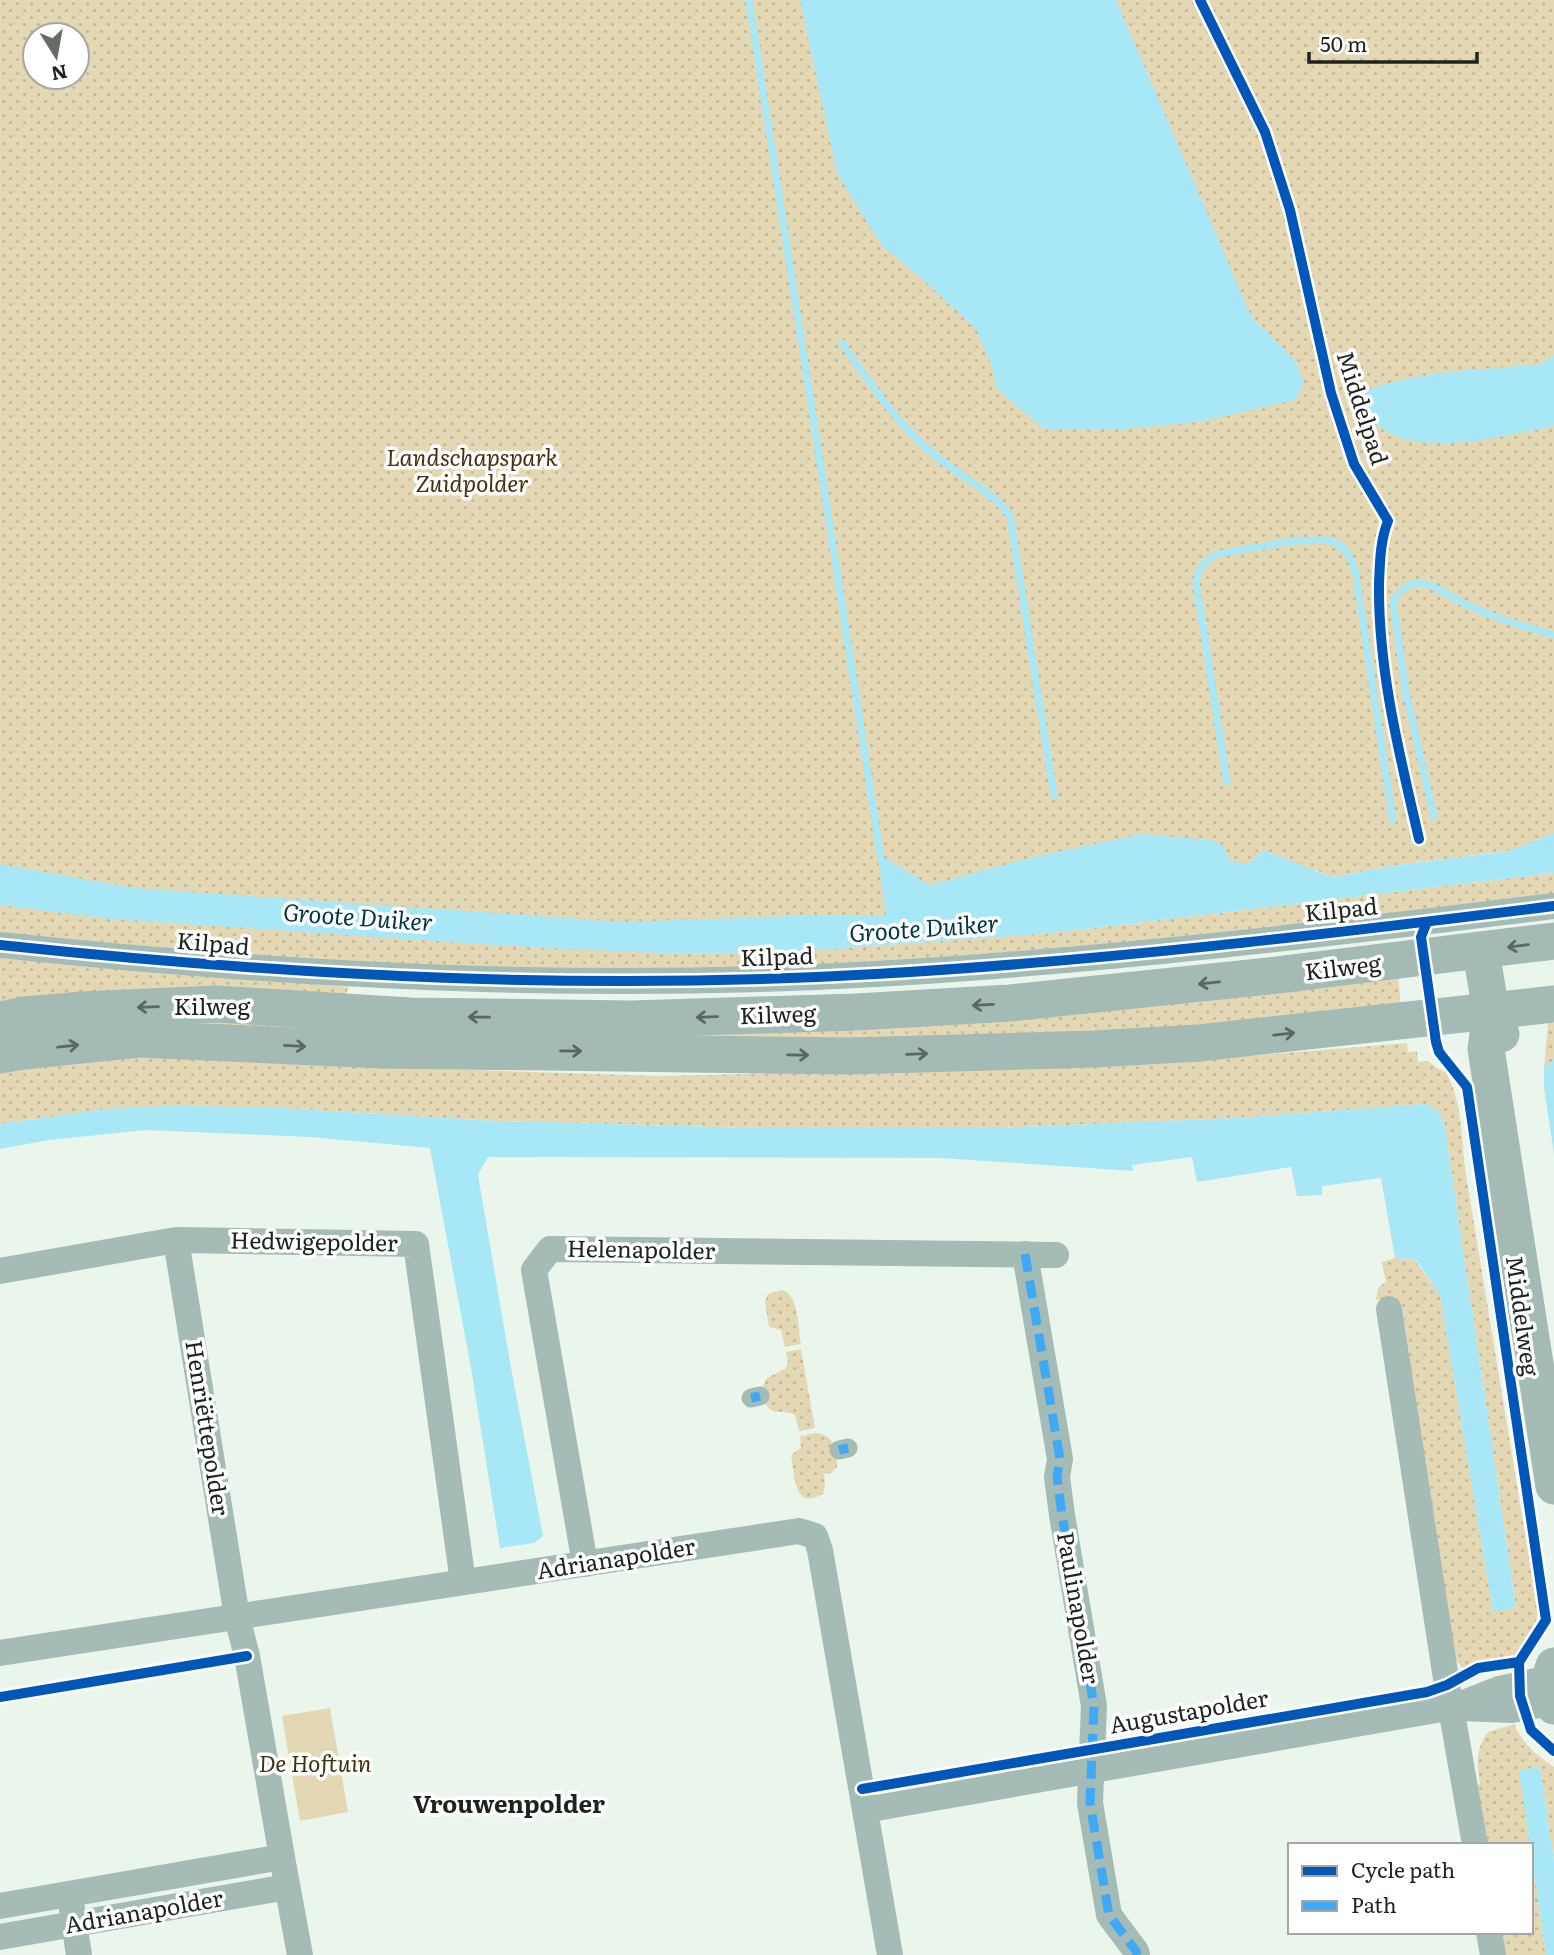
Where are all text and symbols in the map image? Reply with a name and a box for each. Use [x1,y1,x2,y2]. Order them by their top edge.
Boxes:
north arrow [21,21,91,91]
scale bar [1309,21,1477,65]
text: 50 m [1320,27,1367,58]
text: N [49,58,70,89]
street label: Middelpad [1330,346,1398,469]
park label: Landschapspark Zuidpolder [386,439,558,499]
street label: Kilpad [1303,887,1379,929]
water label: Groote Duiker [282,893,434,938]
water label: Groote Duiker [848,904,1000,949]
street label: Kilpad [175,922,251,962]
street label: Kilpad [740,937,814,973]
one-way arrow [1507,939,1529,952]
street label: Kilweg [1303,944,1383,988]
one-way arrow [1199,976,1221,989]
street label: Kilweg [174,988,250,1022]
street label: Kilweg [739,995,817,1031]
one-way arrow [972,999,995,1012]
one-way arrow [137,1001,160,1014]
one-way arrow [468,1010,491,1023]
one-way arrow [696,1010,719,1023]
one-way arrow [1272,1027,1295,1040]
one-way arrow [56,1039,78,1052]
one-way arrow [283,1039,306,1052]
one-way arrow [559,1044,582,1058]
one-way arrow [905,1047,928,1061]
one-way arrow [787,1048,810,1062]
street label: Hedwigepolder [230,1222,398,1258]
street label: Helenapolder [567,1230,716,1266]
street label: Middelweg [1499,1253,1549,1378]
street label: Henriëttepolder [178,1337,240,1518]
street label: Adrianapolder [534,1528,698,1586]
street label: Paulinapolder [1050,1529,1110,1687]
street label: Augustapolder [1107,1679,1271,1741]
park label: De Hoftuin [258,1745,372,1779]
district label: Vrouwenpolder [413,1785,605,1820]
legend [1288,1843,1533,1934]
text: Cycle path [1351,1853,1455,1884]
street label: Adrianapolder [62,1879,226,1941]
text: Path [1351,1888,1397,1919]

